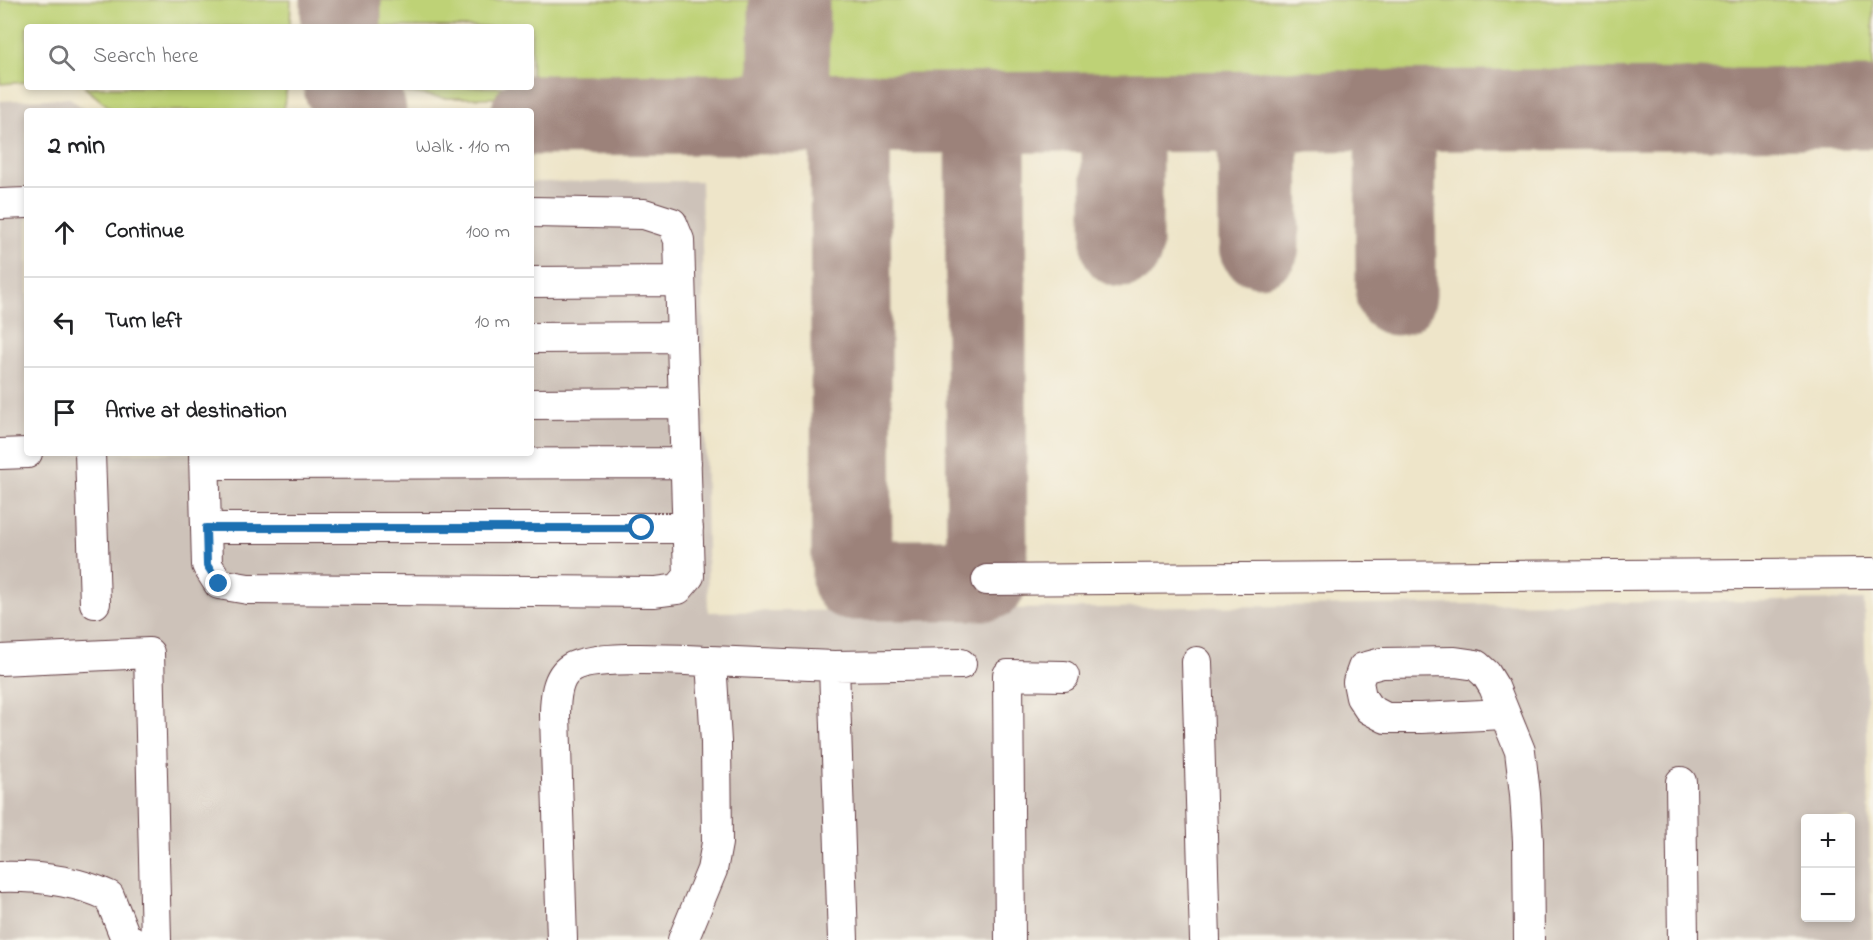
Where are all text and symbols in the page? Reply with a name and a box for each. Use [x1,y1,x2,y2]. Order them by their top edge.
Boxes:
search box [24,24,534,90]
icon: search [45,41,78,74]
text: Search here [93,41,198,73]
text: 2 min [48,128,105,166]
text: Walk · 110 m [415,133,510,162]
icon: ahead [48,216,81,249]
text: Continue [105,216,184,248]
text: 100 m [466,218,510,247]
icon: left [48,306,81,339]
text: Turn left [105,306,182,338]
text: 10 m [474,308,510,337]
icon: arrive [48,396,81,429]
text: Arrive at destination [105,396,287,428]
route start [628,514,654,540]
route end [205,570,231,596]
map controls [1801,814,1855,922]
button: + [1801,814,1855,868]
button: − [1801,868,1855,922]

